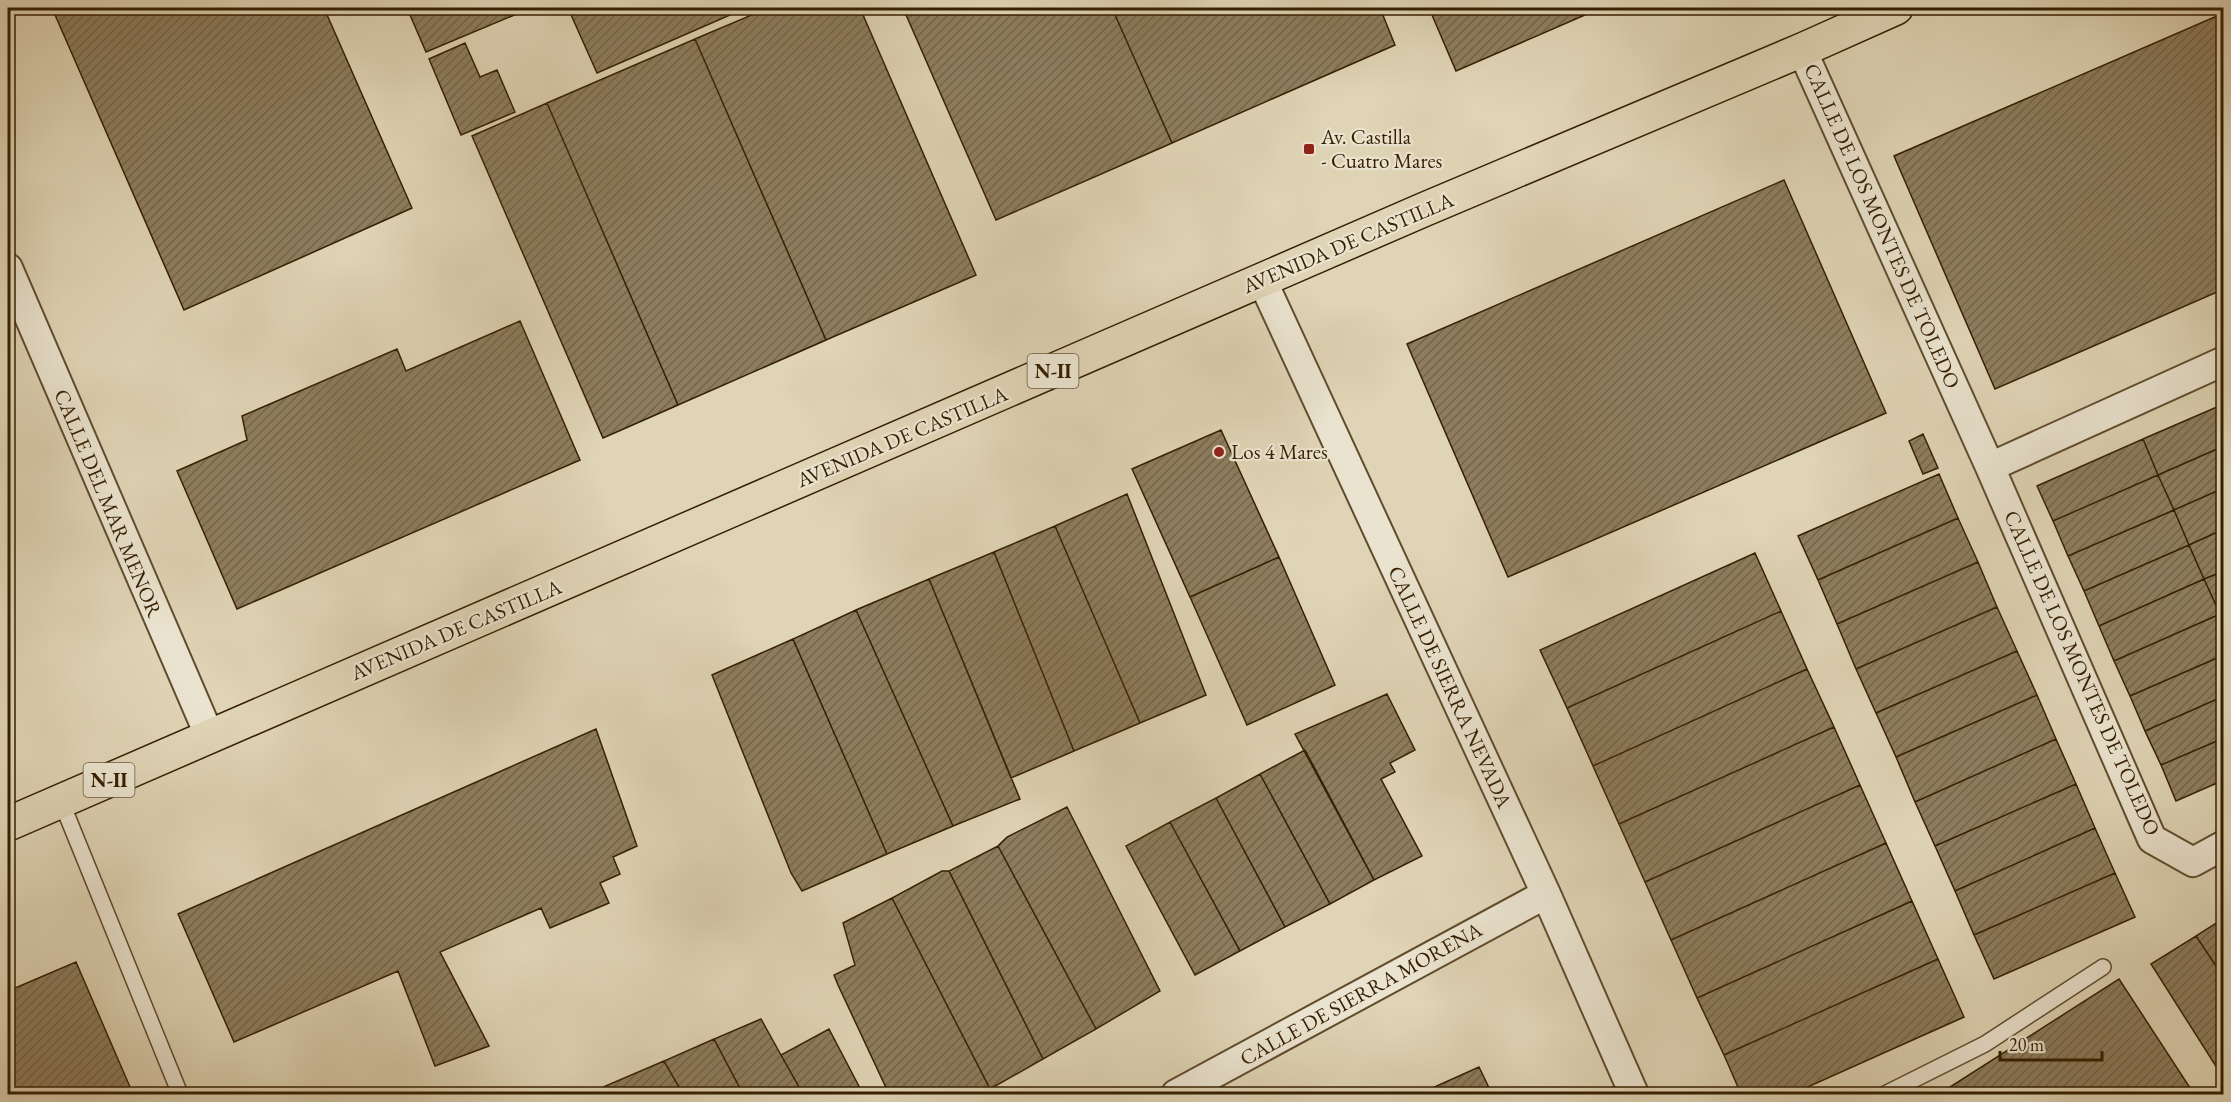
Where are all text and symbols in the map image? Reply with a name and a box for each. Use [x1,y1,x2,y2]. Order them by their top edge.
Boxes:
street label: CALLE DE LOS MONTES DE TOLEDO [1798,59,1967,393]
place label: Av. Castilla - Cuatro Mares [1320,123,1443,174]
marker: Av. Castilla - Cuatro Mares [1302,142,1316,156]
street label: AVENIDA DE CASTILLA [1237,186,1458,300]
road number: N-II [1028,354,1078,388]
street label: AVENIDA DE CASTILLA [791,380,1012,494]
street label: CALLE DEL MAR MENOR [48,385,169,622]
place label: Los 4 Mares [1231,438,1328,465]
marker: Los 4 Mares [1212,445,1226,459]
street label: CALLE DE LOS MONTES DE TOLEDO [1998,506,2167,840]
street label: CALLE DE SIERRA NEVADA [1382,561,1519,813]
street label: AVENIDA DE CASTILLA [345,573,566,687]
road number: N-II [84,763,134,797]
street label: CALLE DE SIERRA MORENA [1235,915,1487,1072]
scale bar [2000,1024,2102,1062]
text: 20 m [2009,1033,2044,1056]

